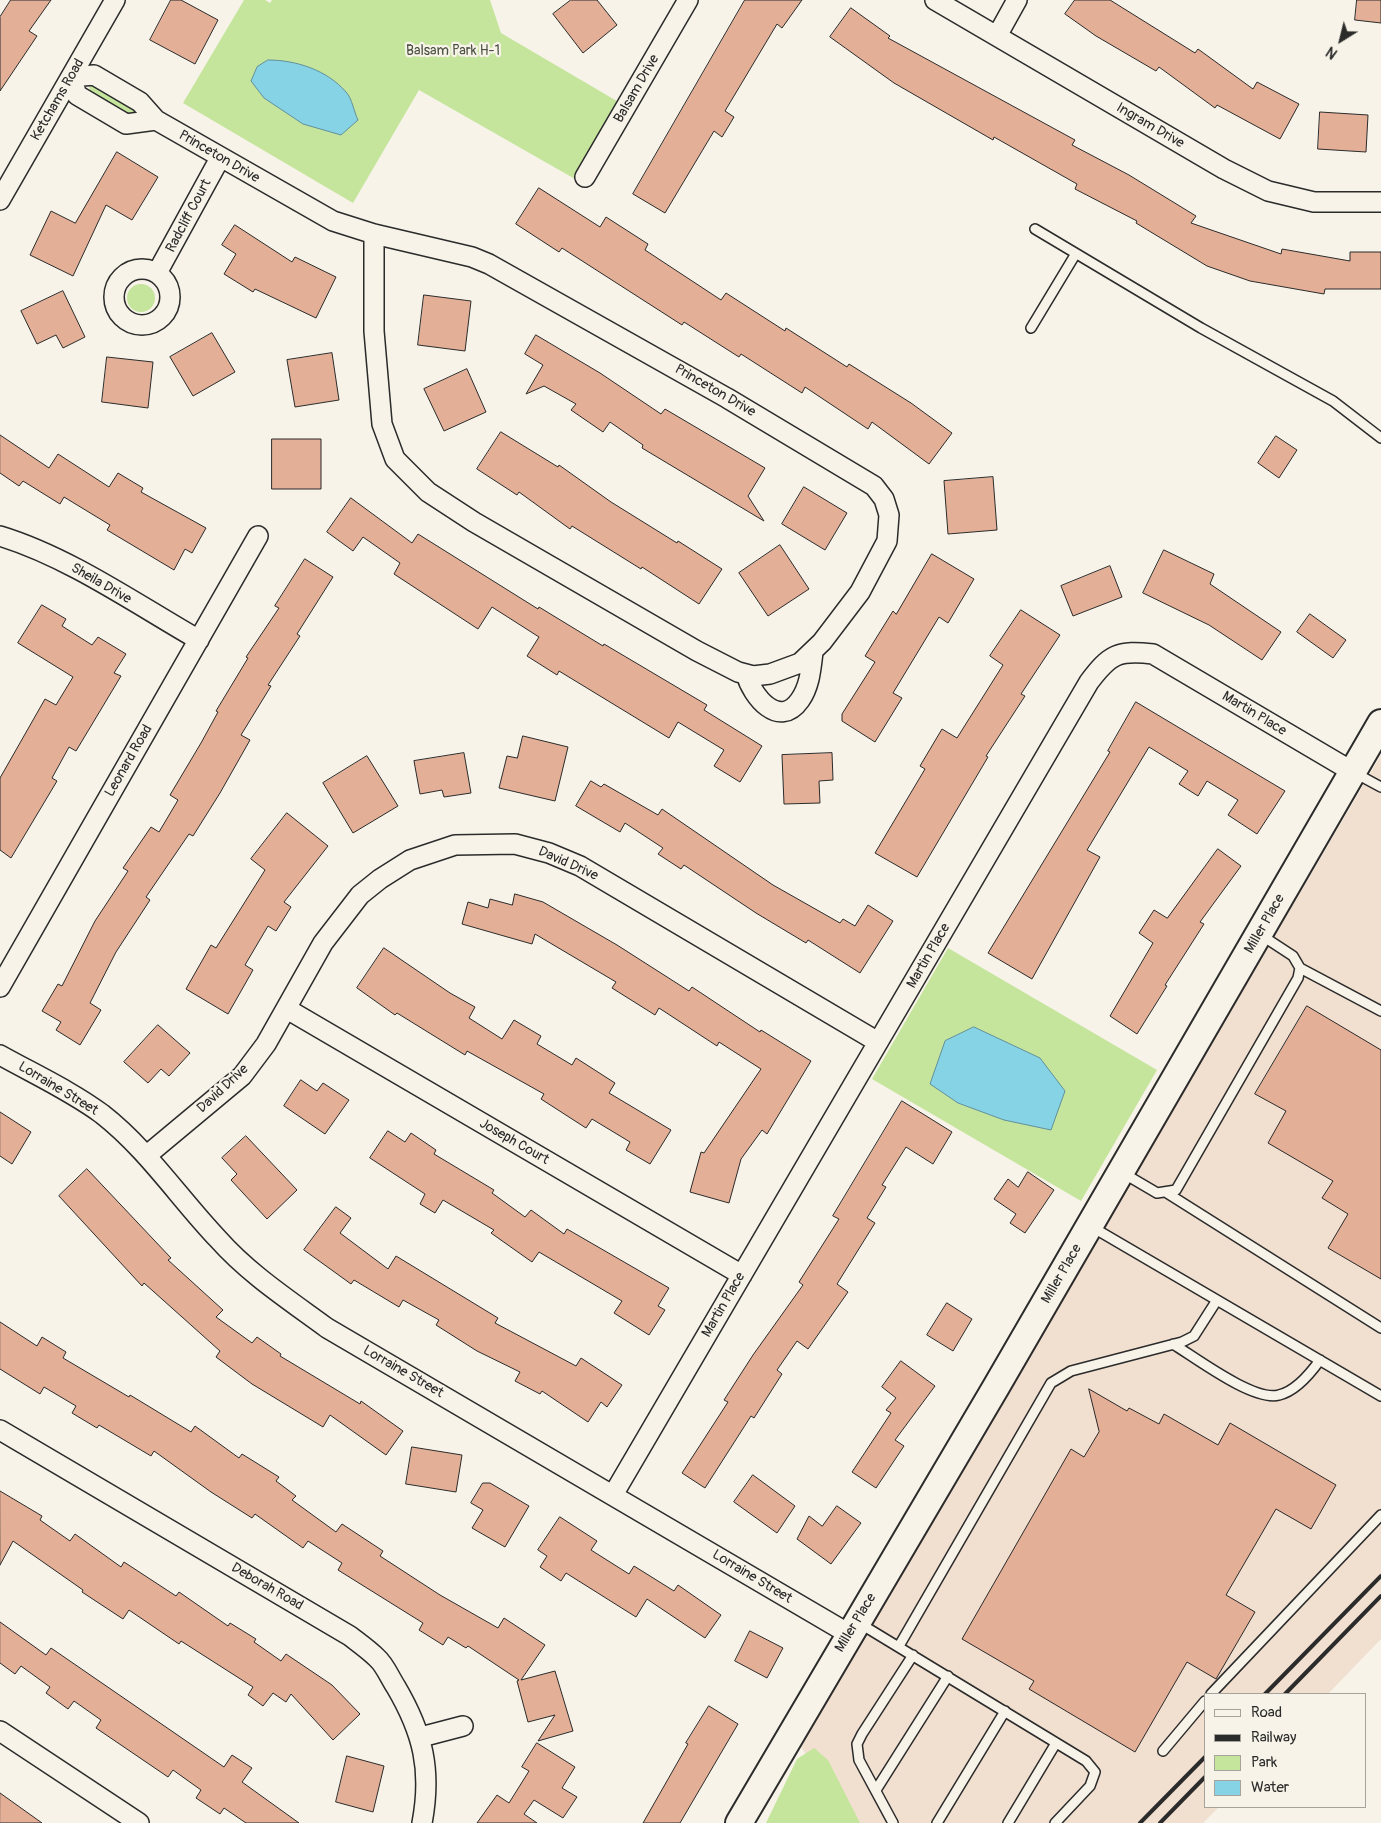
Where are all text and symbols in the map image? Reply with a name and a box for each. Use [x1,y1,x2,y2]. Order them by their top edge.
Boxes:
north arrow [1316,15,1366,65]
park label: Balsam Park H-1 [406,43,500,59]
text: N [1323,43,1341,62]
street label: Balsam Drive [611,52,663,126]
street label: Ketchams Road [28,56,88,144]
street label: Ingram Drive [1113,100,1187,152]
street label: Princeton Drive [176,127,262,187]
street label: Radcliff Court [163,177,215,255]
street label: Princeton Drive [672,361,758,421]
street label: Sheila Drive [68,560,134,608]
street label: Martin Place [1219,688,1289,740]
street label: Leonard Road [102,722,156,800]
street label: David Drive [535,843,601,885]
street label: Miller Place [1241,891,1289,957]
street label: Martin Place [904,921,954,991]
street label: Lorraine Street [15,1059,101,1119]
street label: David Drive [194,1061,252,1117]
street label: Joseph Court [476,1115,552,1169]
street label: Miller Place [1038,1241,1086,1307]
street label: Martin Place [699,1270,749,1340]
street label: Lorraine Street [360,1342,446,1402]
street label: Lorraine Street [709,1547,795,1607]
street label: Deborah Road [228,1560,306,1614]
street label: Miller Place [832,1590,880,1656]
legend [1204,1693,1366,1808]
text: Road [1251,1703,1282,1722]
text: Railway [1251,1728,1296,1747]
text: Park [1251,1753,1277,1772]
text: Water [1251,1778,1289,1797]

